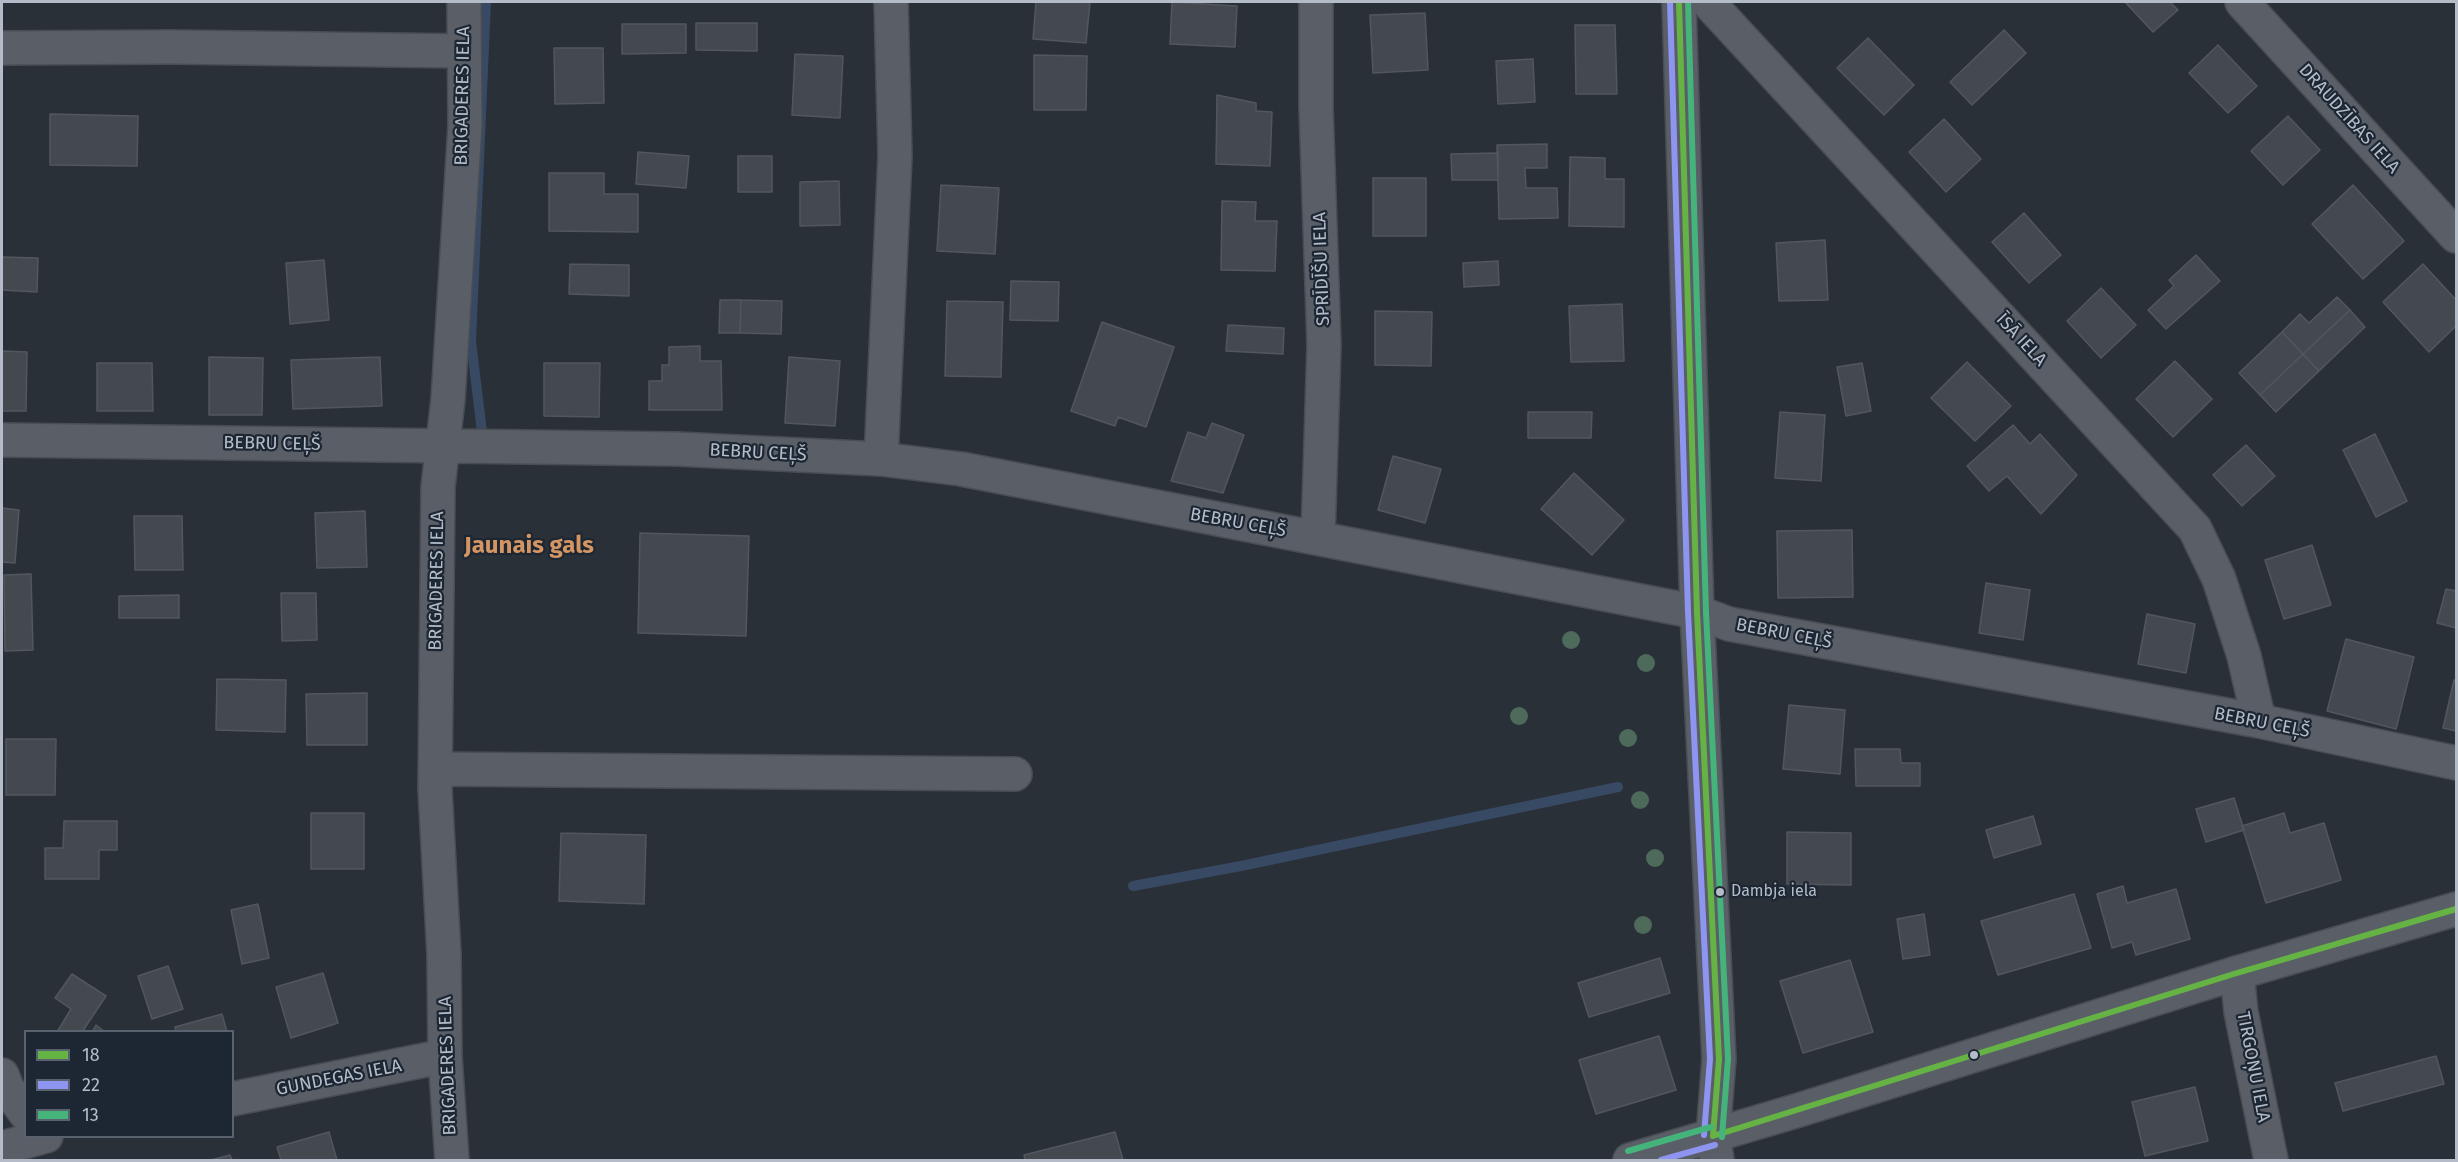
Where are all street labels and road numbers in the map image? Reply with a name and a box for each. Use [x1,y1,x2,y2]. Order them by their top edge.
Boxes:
street label: BRIGADERES IELA [451,26,475,166]
street label: DRAUDZĪBAS IELA [2294,60,2404,178]
street label: SPRĪDĪŠU IELA [1309,212,1335,326]
street label: ĪSĀ IELA [1991,309,2051,371]
street label: BEBRU CEĻŠ [223,432,321,456]
street label: BEBRU CEĻŠ [709,440,807,466]
street label: BEBRU CEĻŠ [1188,504,1288,542]
street label: BRIGADERES IELA [425,511,449,651]
street label: BEBRU CEĻŠ [1734,614,1834,654]
street label: BEBRU CEĻŠ [2212,703,2312,743]
street label: BRIGADERES IELA [435,996,461,1136]
street label: TIRGOŅU IELA [2232,1010,2274,1124]
street label: GUNDEGAS IELA [275,1055,403,1101]

